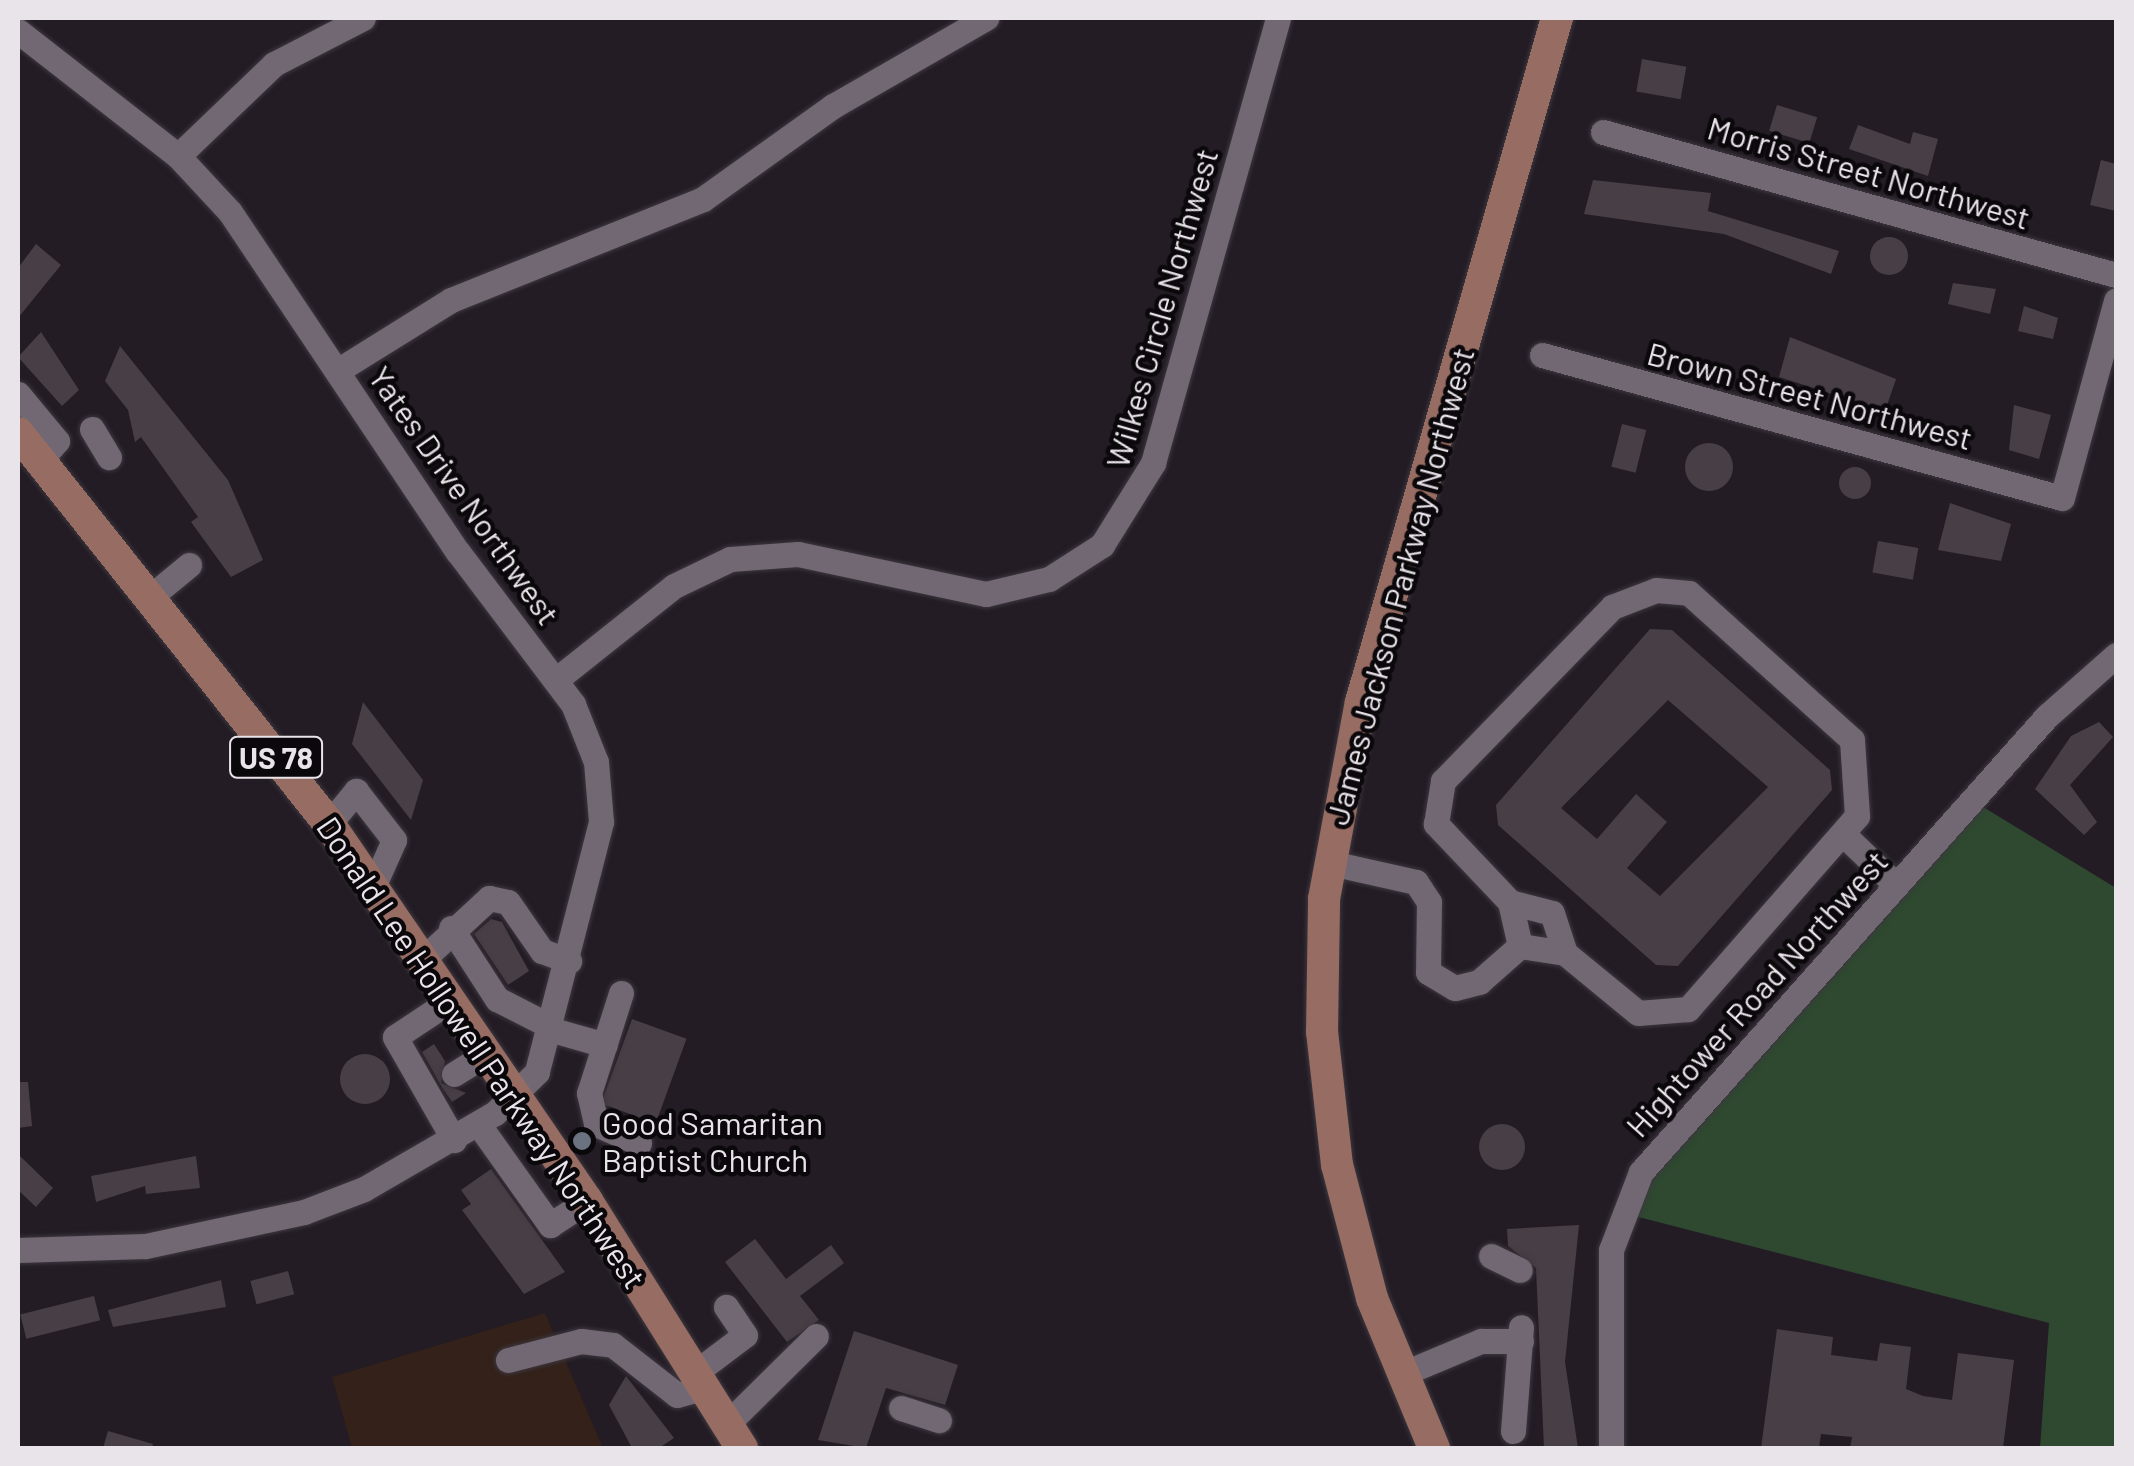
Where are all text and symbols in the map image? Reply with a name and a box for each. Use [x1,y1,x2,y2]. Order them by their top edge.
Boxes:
street label: Morris Street Northwest [1703,108,2035,236]
street label: Wilkes Circle Northwest [1097,144,1225,472]
street label: Brown Street Northwest [1643,333,1977,457]
street label: James Jackson Parkway Northwest [1317,343,1481,829]
street label: Yates Drive Northwest [361,358,569,632]
road number: US 78 [228,732,324,782]
street label: Donald Lee Hollowell Parkway Northwest [309,809,655,1295]
street label: Hightower Road Northwest [1617,842,1895,1144]
place label: Good Samaritan Baptist Church [602,1104,823,1179]
marker: Good Samaritan Baptist Church [571,1130,593,1152]

